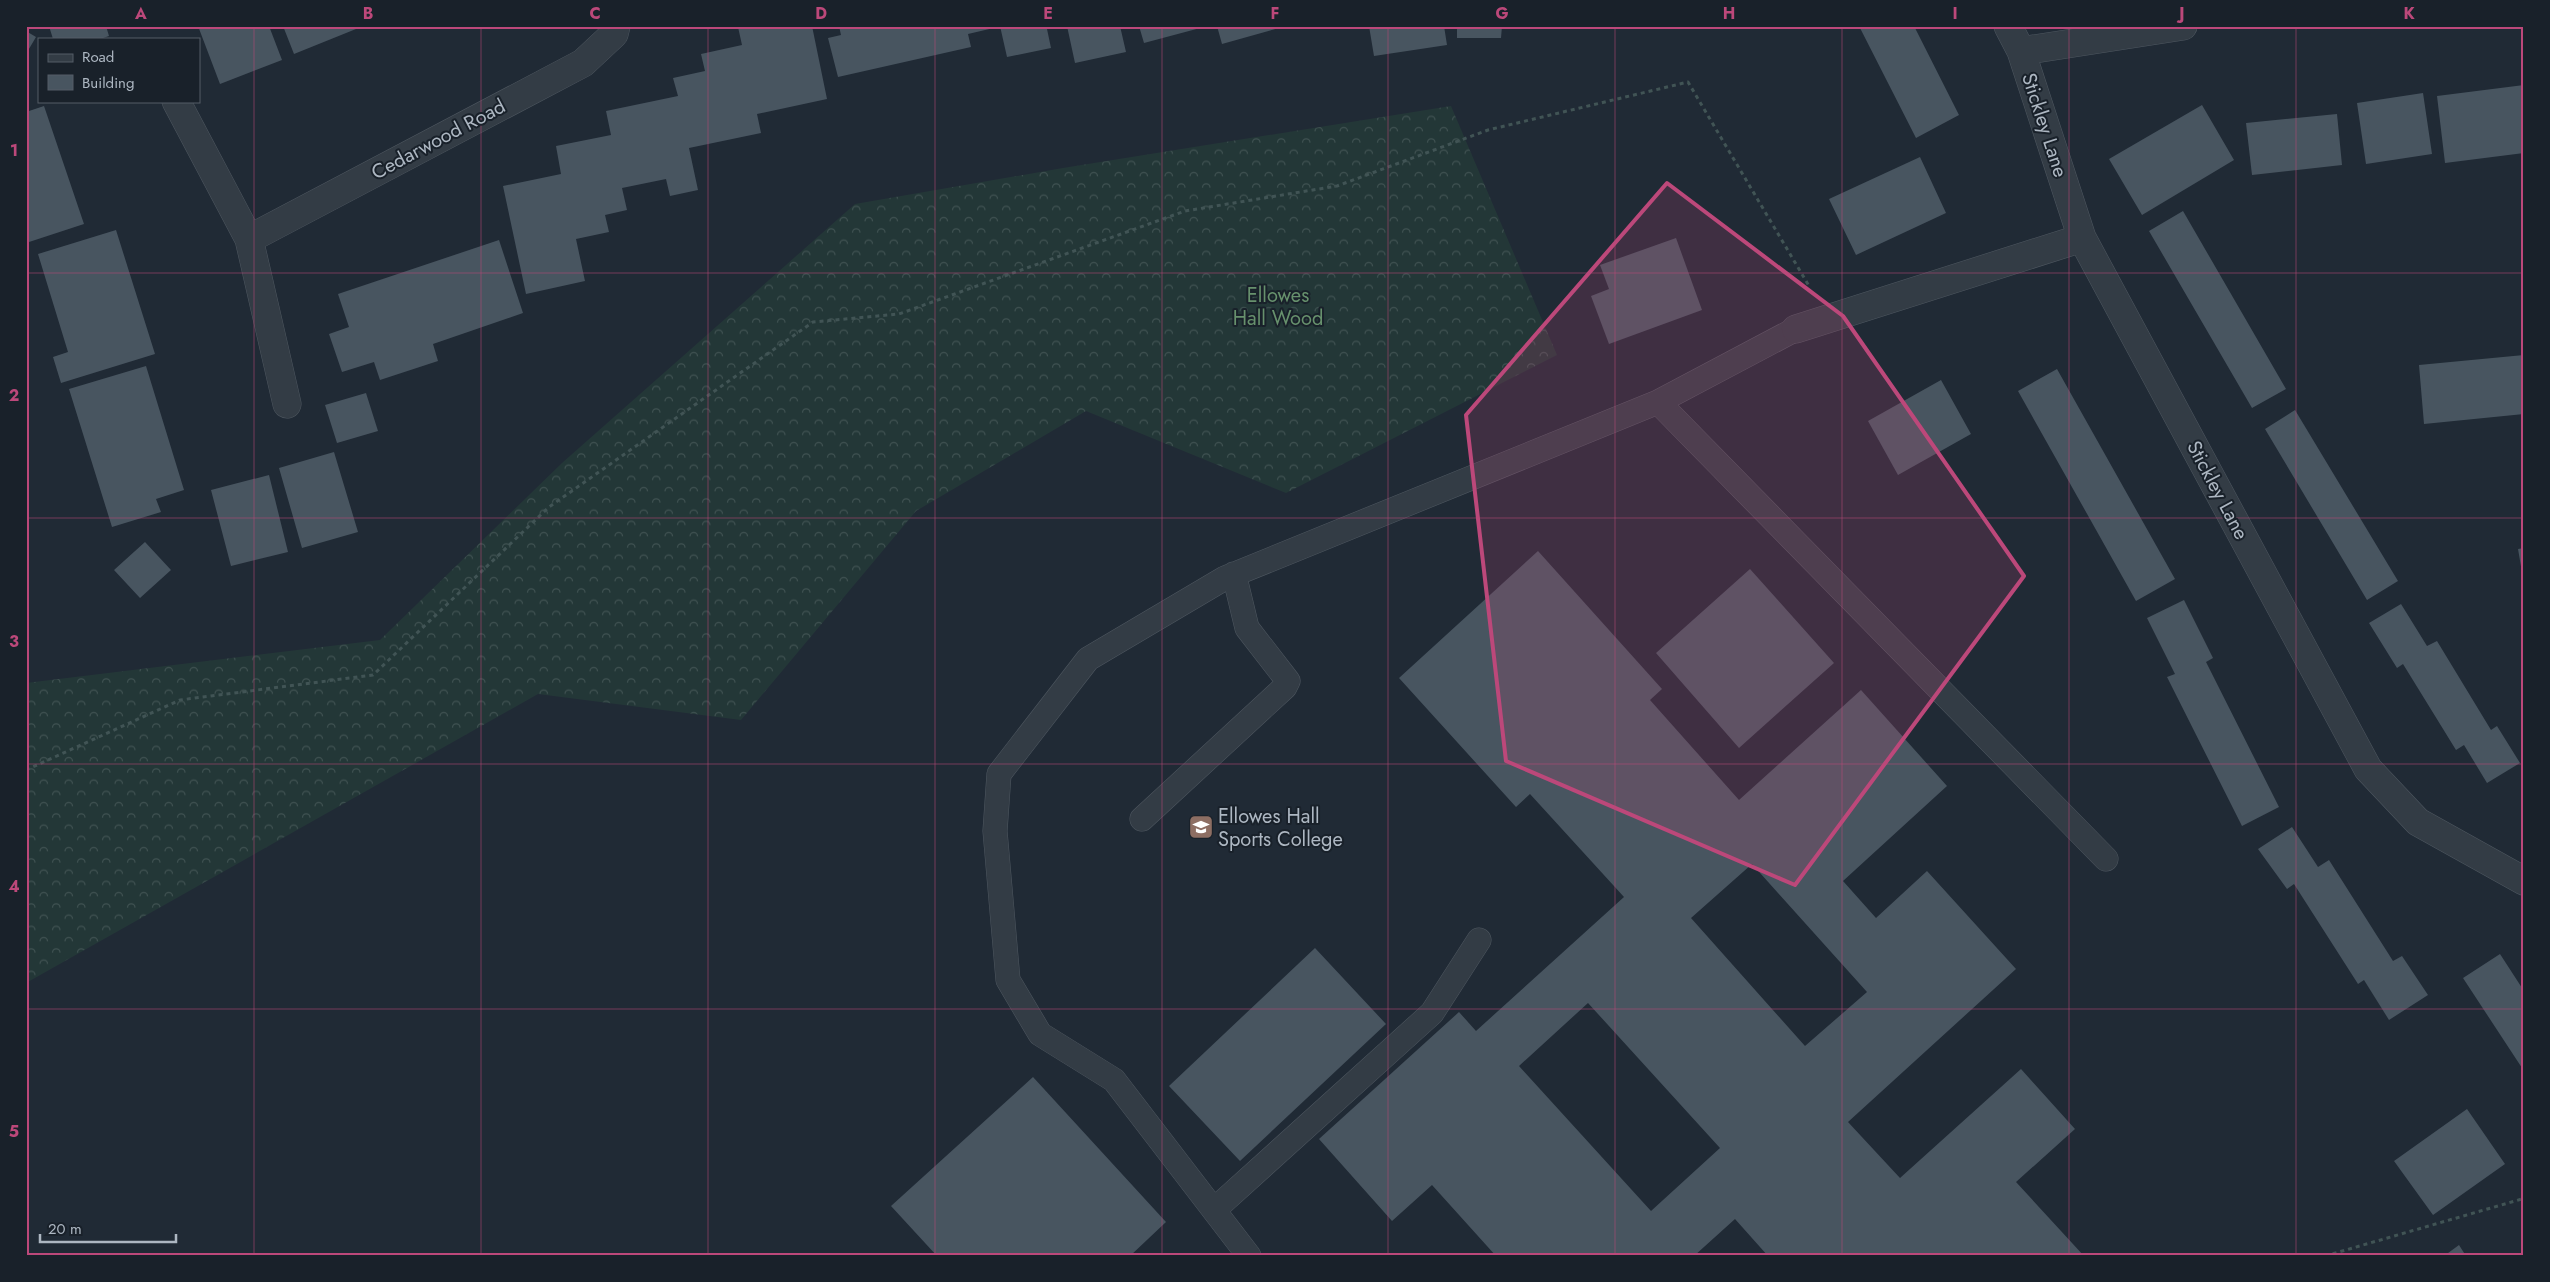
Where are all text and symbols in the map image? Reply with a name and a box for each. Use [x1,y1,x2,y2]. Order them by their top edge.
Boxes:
text: A [134,2,147,25]
text: B [363,2,373,25]
text: C [589,2,601,25]
text: D [815,2,827,25]
text: E [1043,2,1053,25]
text: F [1271,2,1279,25]
text: G [1495,2,1509,25]
text: H [1723,2,1735,25]
text: I [1952,2,1958,25]
text: J [2176,2,2185,25]
text: K [2403,2,2415,25]
legend [38,38,200,102]
text: Road [82,46,114,68]
street label: Stickley Lane [2014,69,2075,181]
text: Building [82,72,134,94]
street label: Cedarwood Road [366,92,510,187]
text: 1 [10,139,18,162]
park label: Ellowes Hall Wood [1233,281,1323,333]
text: 2 [9,384,19,407]
street label: Stickley Lane [2179,436,2256,545]
text: 3 [9,630,19,653]
place label: Ellowes Hall Sports College [1218,802,1343,854]
school or university icon: Ellowes Hall Sports College [1188,814,1214,840]
text: 4 [8,875,20,898]
text: 5 [9,1120,19,1143]
scale bar [40,1212,176,1244]
text: 20 m [48,1218,82,1240]

